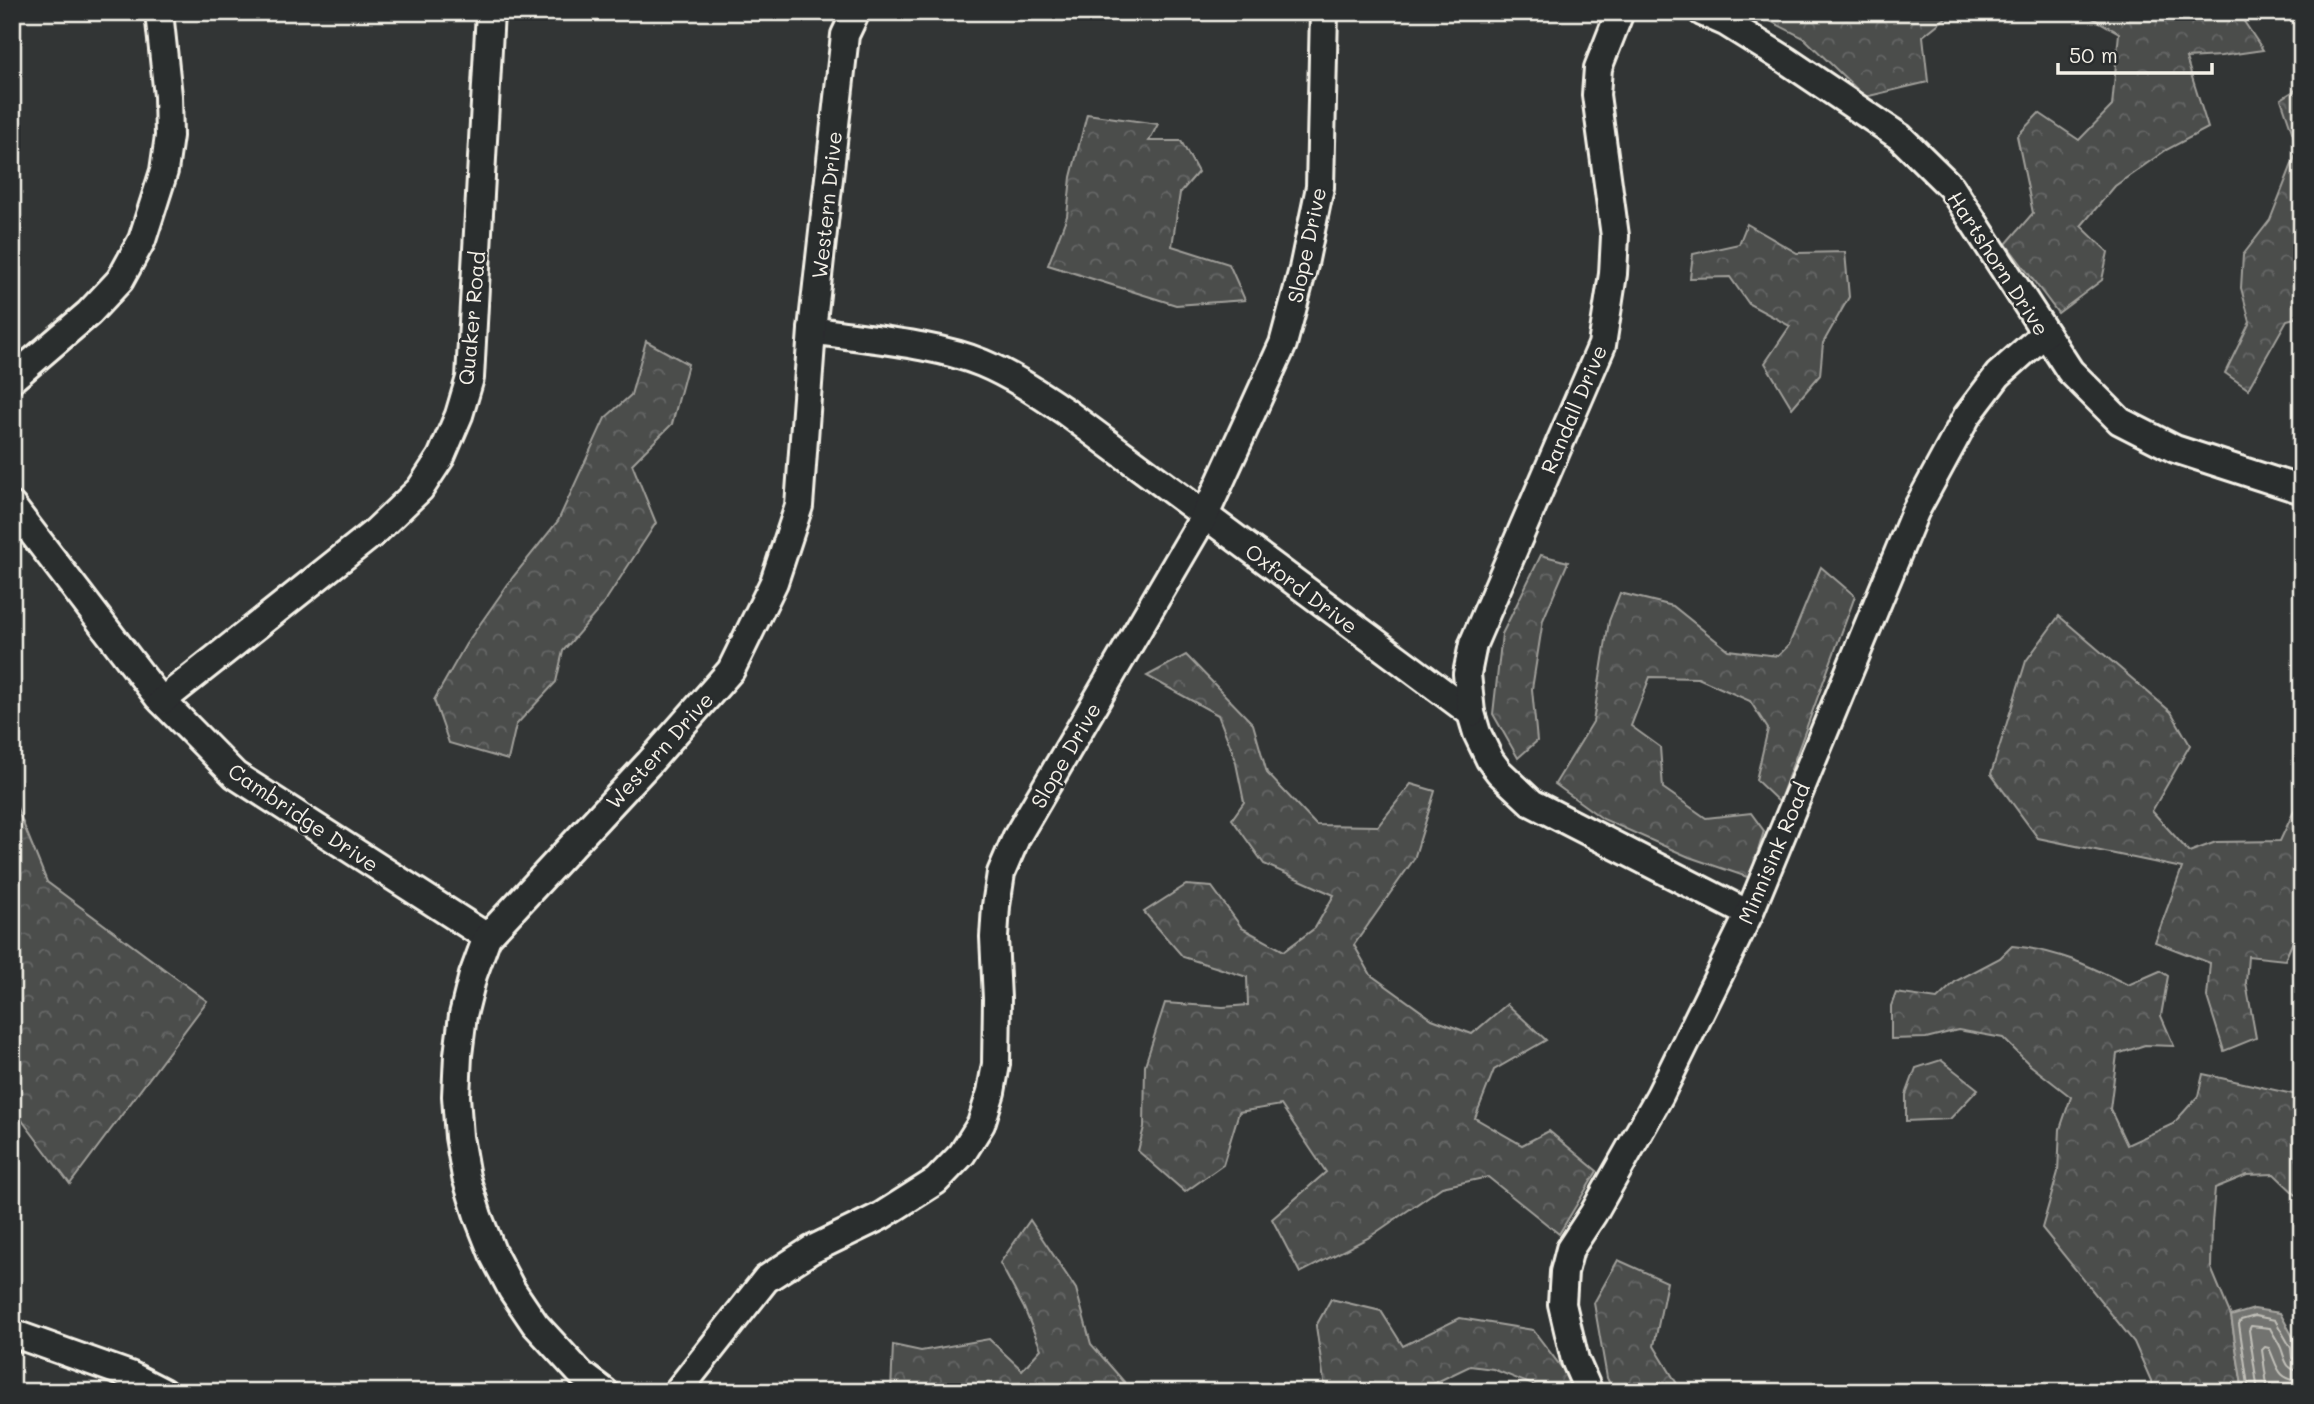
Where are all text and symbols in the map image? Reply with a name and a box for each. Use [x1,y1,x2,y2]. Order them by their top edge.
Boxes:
scale bar [2058,32,2212,76]
text: 50 m [2069,41,2118,68]
street label: Western Drive [805,130,847,280]
street label: Slope Drive [1281,185,1331,305]
street label: Hartshorn Drive [1942,186,2056,340]
street label: Quaker Road [452,250,490,386]
street label: Randall Drive [1534,341,1612,477]
street label: Oxford Drive [1240,537,1364,639]
street label: Western Drive [599,686,719,814]
street label: Slope Drive [1024,697,1106,813]
street label: Cambridge Drive [224,757,384,877]
street label: Minnisink Road [1731,778,1815,928]

